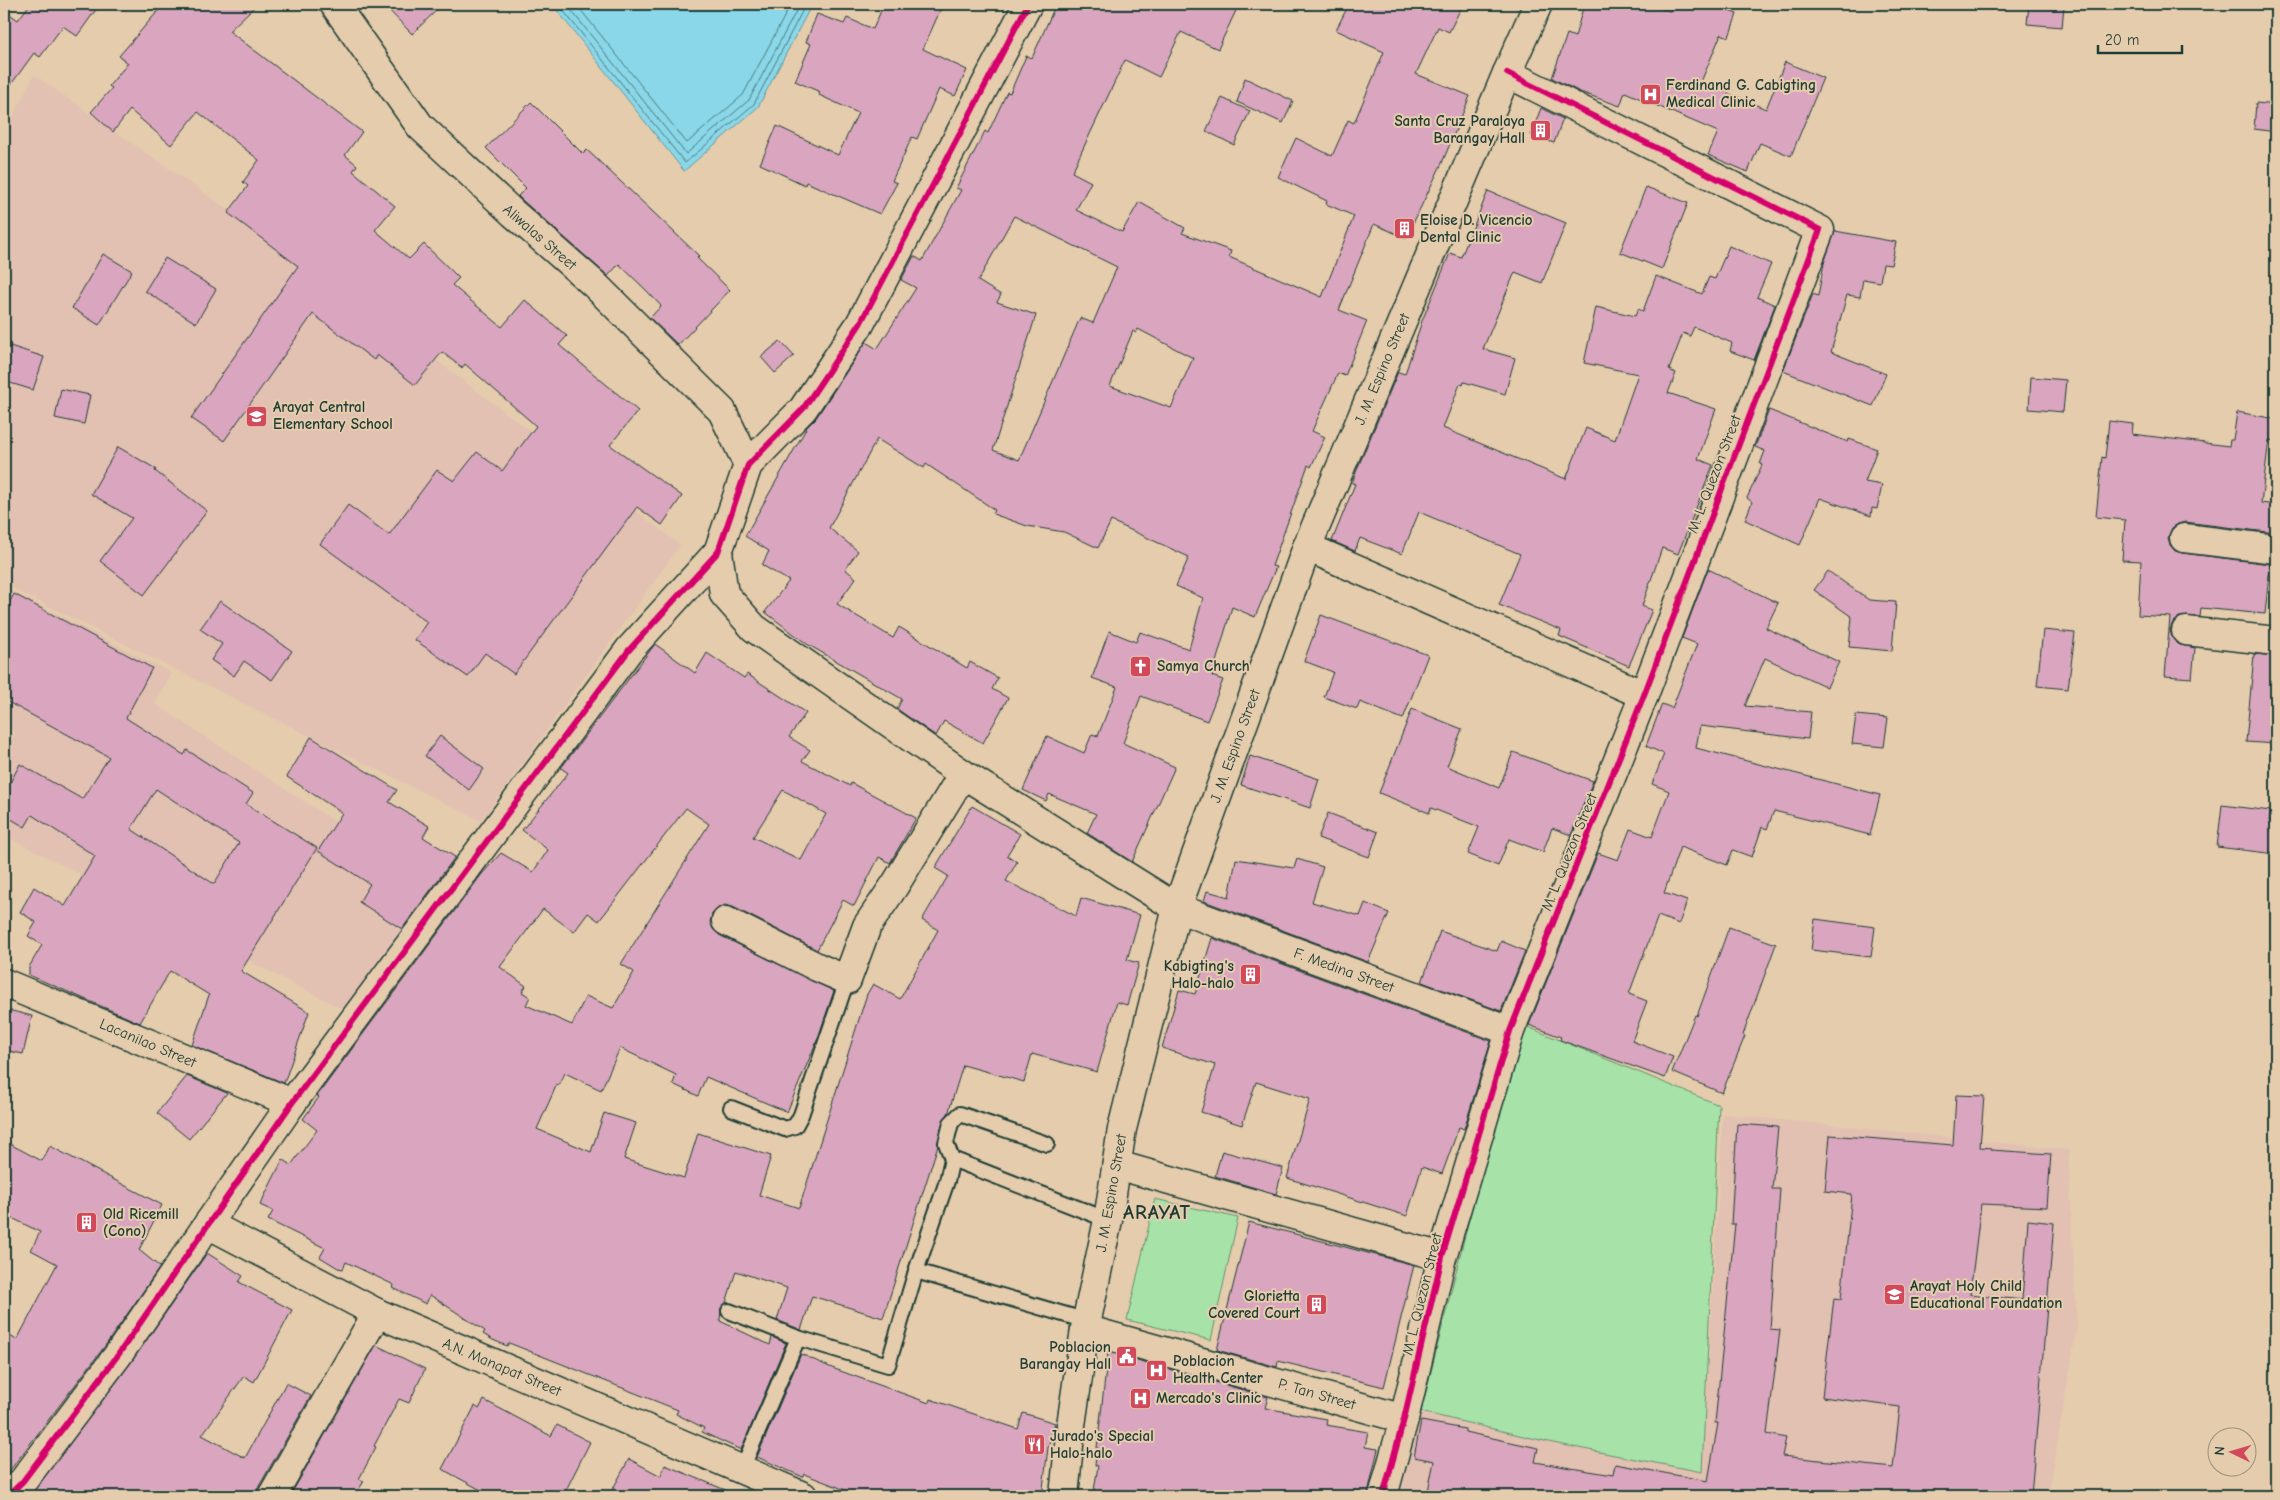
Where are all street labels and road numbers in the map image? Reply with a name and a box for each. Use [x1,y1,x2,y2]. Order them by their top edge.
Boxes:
street label: Aliwalas Street [499,200,581,274]
street label: J. M. Espino Street [1350,310,1414,428]
street label: M. L. Quezon Street [1683,412,1745,536]
street label: J. M. Espino Street [1206,686,1264,805]
street label: M. L. Quezon Street [1537,790,1601,914]
street label: F. Medina Street [1291,944,1397,997]
street label: Lacanilao Street [97,1015,200,1072]
street label: J. M. Espino Street [1092,1132,1130,1253]
street label: M. L. Quezon Street [1398,1230,1446,1357]
street label: A.N. Manapat Street [440,1334,565,1400]
street label: P. Tan Street [1276,1374,1358,1414]

